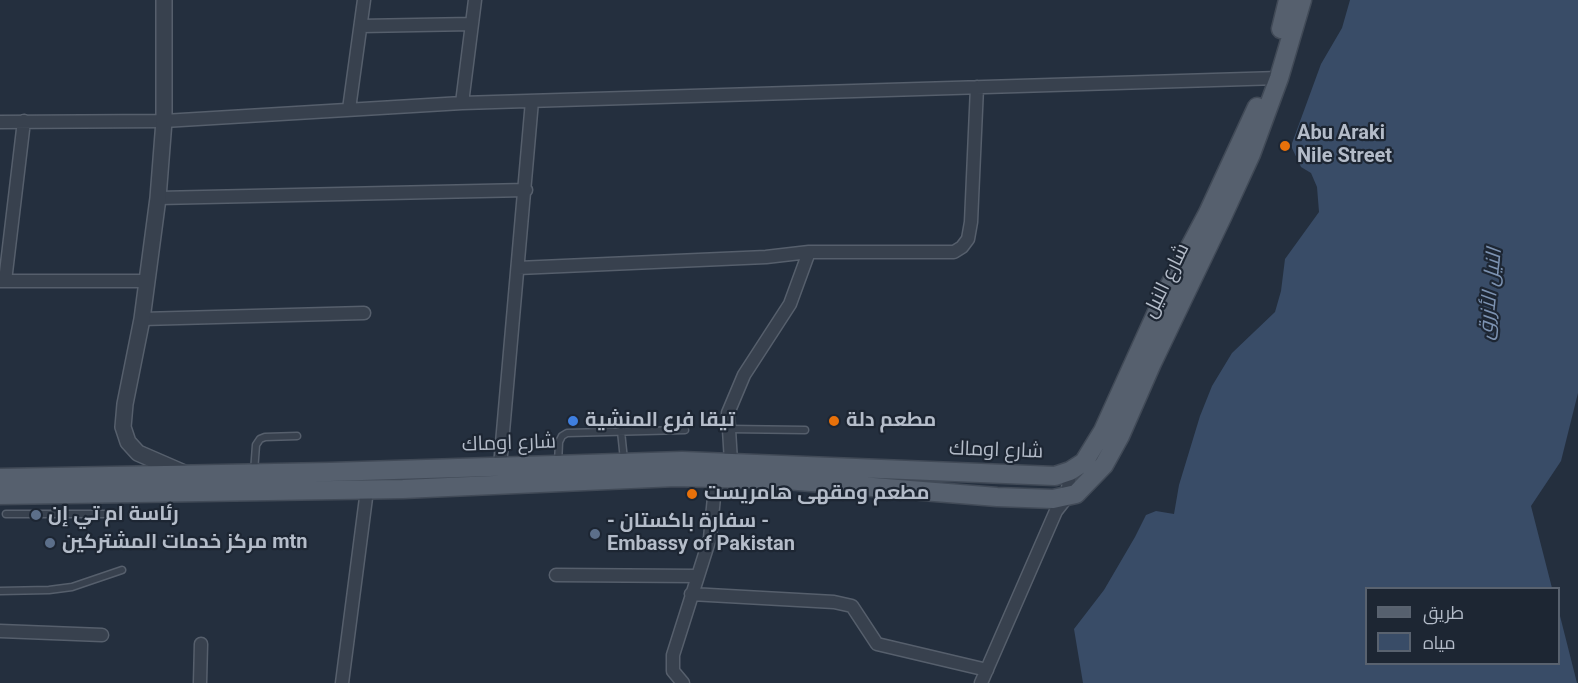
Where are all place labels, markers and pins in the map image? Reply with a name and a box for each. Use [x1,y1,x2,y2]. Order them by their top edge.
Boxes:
place label: Abu Araki Nile Street [1297,122,1392,169]
marker: Abu Araki Nile Street [1278,139,1292,153]
place label: تيقا فرع المنشية [585,409,735,433]
place label: مطعم دلة [846,409,936,433]
marker: تيقا فرع المنشية [566,414,580,428]
marker: مطعم دلة [827,414,841,428]
place label: مطعم ومقهى هامريست [704,482,930,506]
marker: مطعم ومقهى هامريست [685,487,699,501]
place label: رئاسة ام تي إن [48,503,179,527]
marker: رئاسة ام تي إن [29,508,43,522]
place label: - سفارة باكستان - Embassy of Pakistan [607,510,795,557]
marker: - سفارة باكستان - Embassy of Pakistan [588,527,602,541]
place label: مركز خدمات المشتركين mtn [62,531,308,555]
marker: مركز خدمات المشتركين mtn [43,536,57,550]

